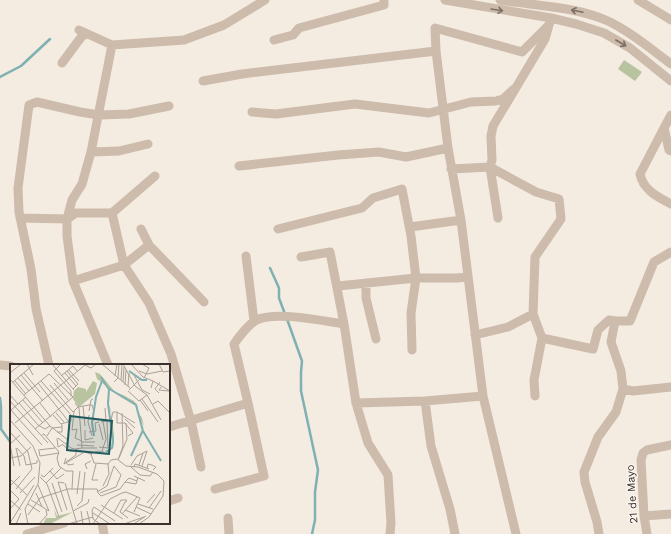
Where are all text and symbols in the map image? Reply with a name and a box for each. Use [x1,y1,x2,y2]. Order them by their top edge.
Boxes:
one-way arrow [490,6,503,14]
one-way arrow [571,7,584,15]
one-way arrow [615,40,627,48]
inset map [10,364,170,524]
street label: 21 de Mayo [623,464,641,524]

